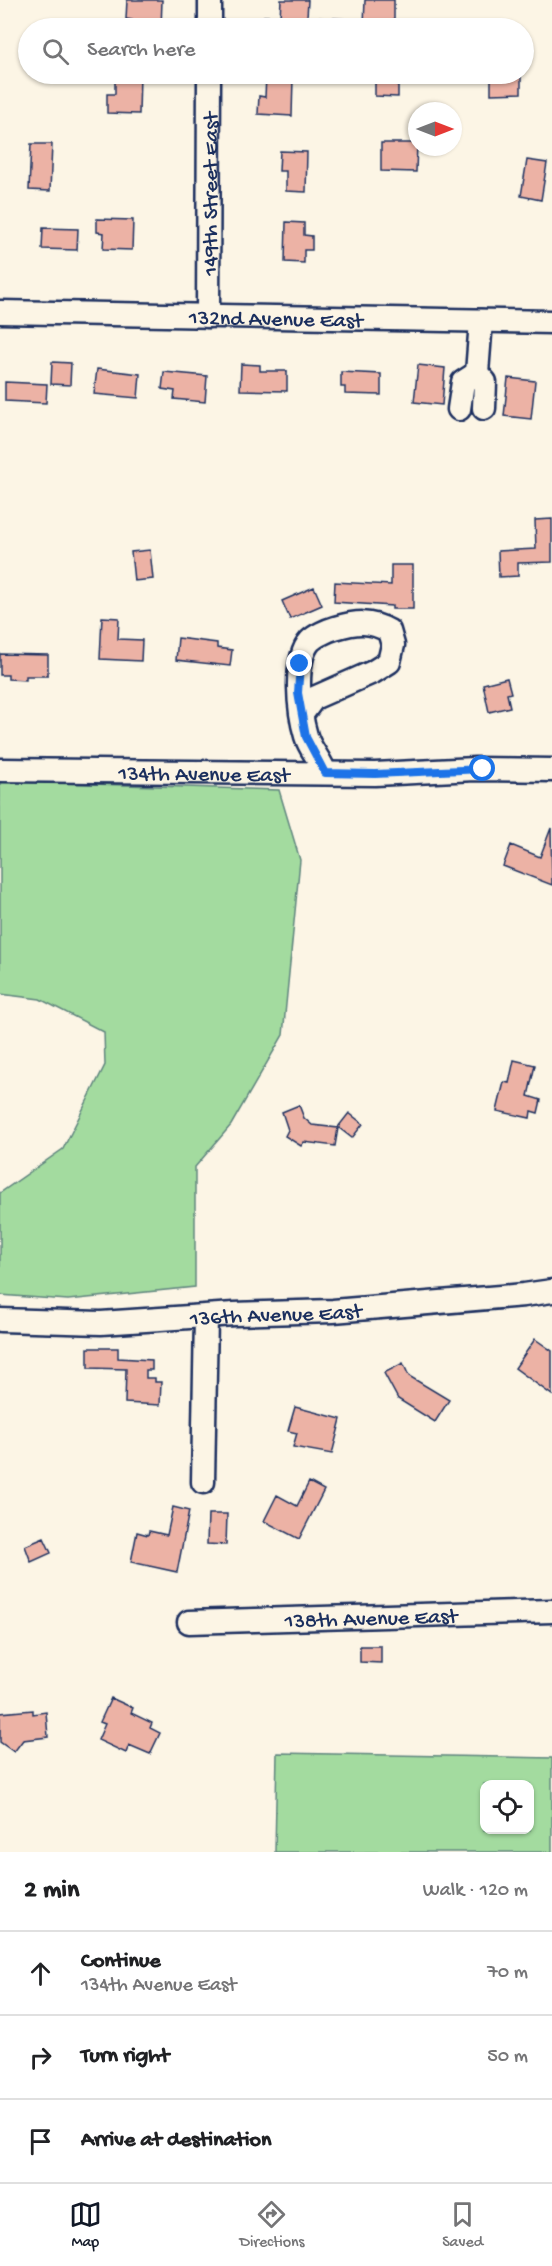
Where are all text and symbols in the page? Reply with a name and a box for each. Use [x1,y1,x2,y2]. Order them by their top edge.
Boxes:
search box [18,18,534,84]
icon: search [39,35,72,68]
text: Search here [87,38,195,64]
north arrow [408,102,462,156]
street label: 149th Street East [199,110,226,277]
street label: 132nd Avenue East [188,306,365,336]
route end [286,650,312,676]
route start [469,755,495,781]
street label: 134th Avenue East [117,762,292,790]
street label: 136th Avenue East [188,1299,365,1334]
street label: 138th Avenue East [283,1605,460,1636]
map controls [480,1780,534,1834]
button: locate [480,1780,534,1834]
text: 2 min [24,1876,79,1907]
text: Walk · 120 m [423,1880,528,1903]
text: Continue [81,1949,161,1975]
icon: ahead [24,1957,57,1990]
text: 70 m [487,1962,528,1985]
text: 134th Avenue East [81,1975,237,1998]
icon: right [24,2041,57,2074]
text: Turn right [81,2044,169,2070]
text: 50 m [487,2046,528,2069]
icon: arrive [24,2125,57,2158]
text: Arrive at destination [81,2128,271,2154]
tab: Map [69,2198,102,2253]
tab: Directions [239,2198,305,2253]
tab: Saved [442,2198,483,2253]

